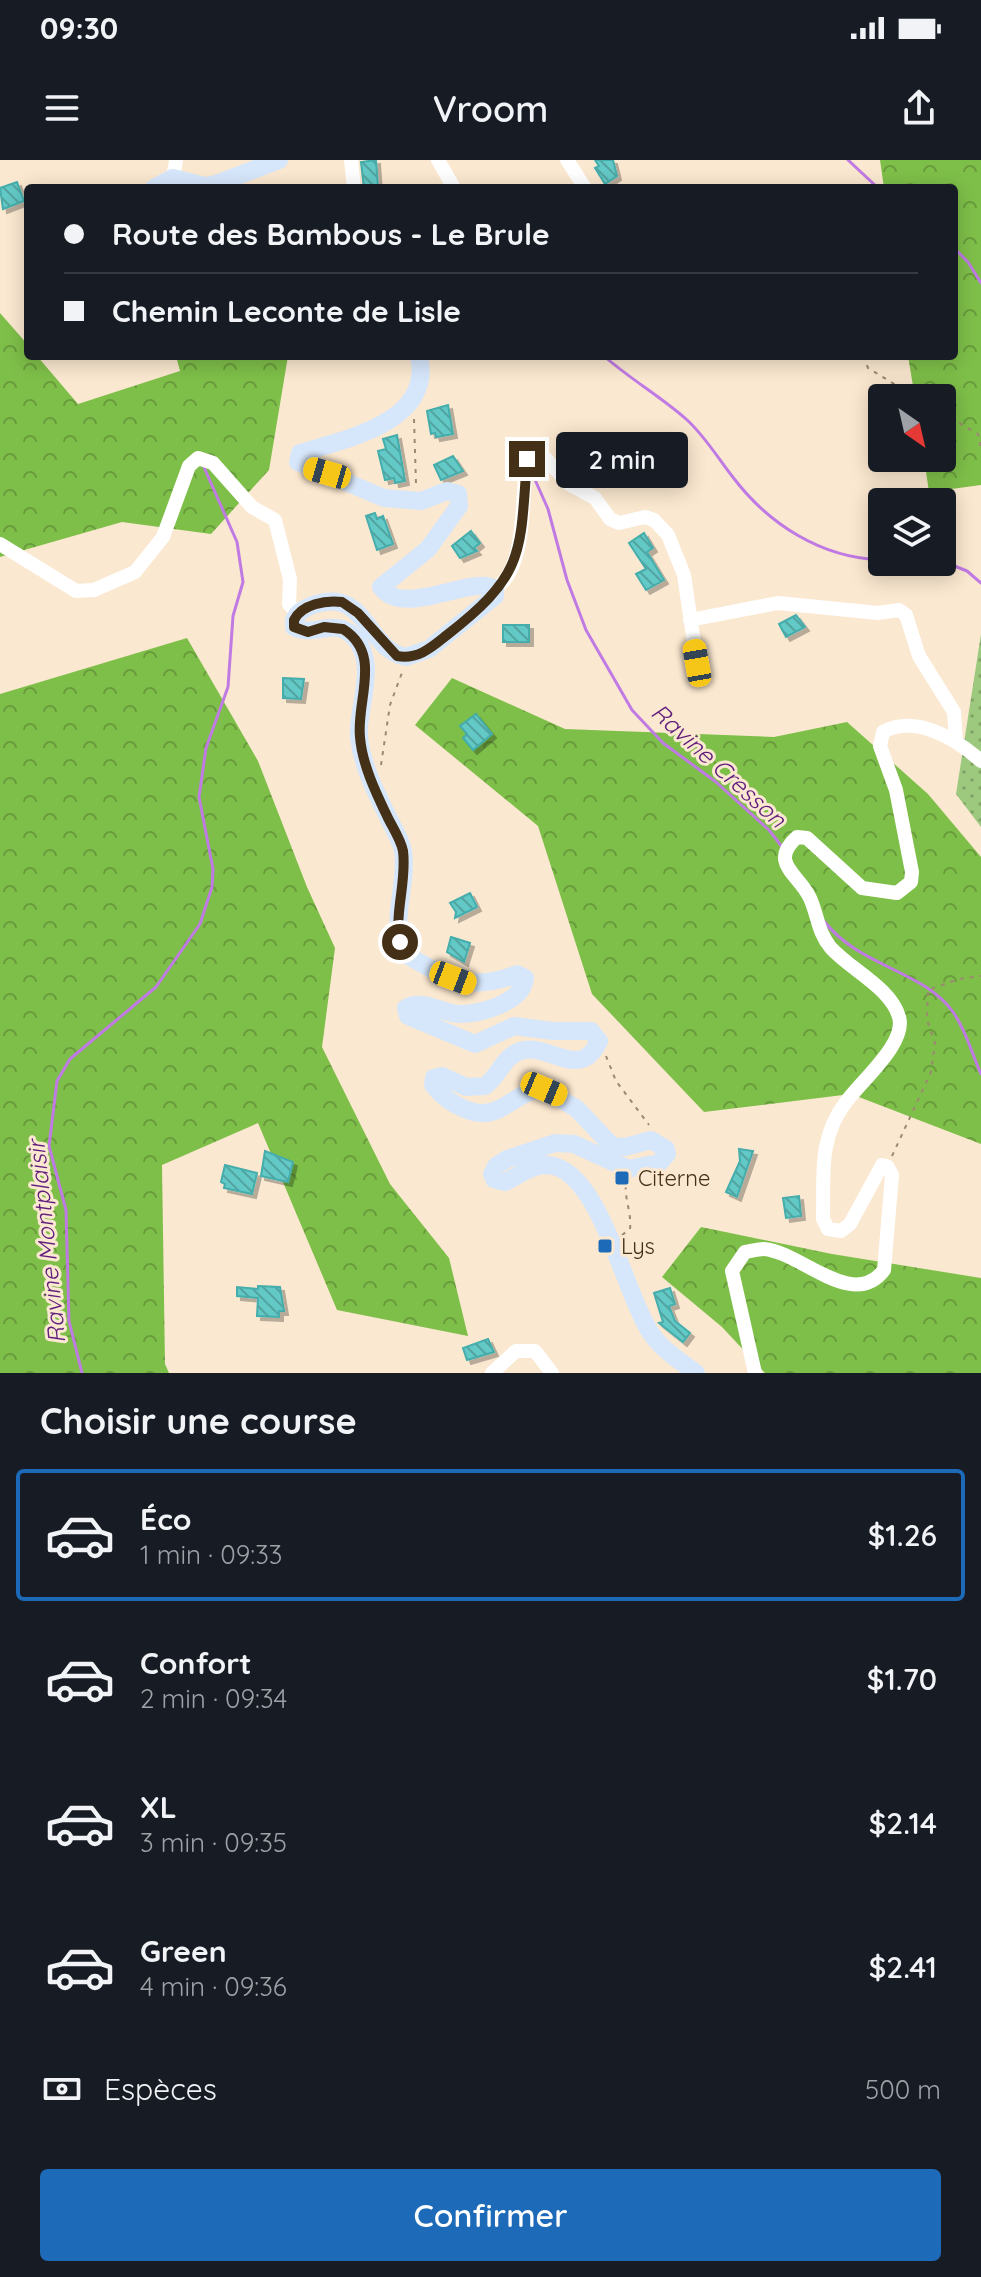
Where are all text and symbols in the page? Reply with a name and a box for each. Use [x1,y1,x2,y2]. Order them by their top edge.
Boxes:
text: 09:30 [40,9,118,47]
icon: menu [40,86,84,130]
text: Vroom [433,86,548,131]
icon: share [897,86,941,130]
text: Route des Bambous - Le Brule [112,215,550,253]
text: Chemin Leconte de Lisle [112,292,461,330]
north arrow [868,384,956,472]
map controls [868,384,956,576]
callout: 2 min [555,431,687,487]
route end [509,441,545,477]
text: 2 min [588,443,656,476]
car [301,455,353,491]
button: layers [868,488,956,576]
car [681,637,713,689]
water label: Ravine Cresson [645,697,793,834]
route start [382,924,418,960]
car [426,958,480,998]
car [517,1069,571,1109]
water label: Ravine Montplaisir [20,1136,72,1345]
place label: Citerne [638,1164,710,1192]
marker: Citerne [613,1169,631,1187]
place label: Lys [621,1232,655,1260]
marker: Lys [596,1237,614,1255]
text: Choisir une course [40,1398,357,1443]
icon: car [44,1499,116,1571]
text: Éco [140,1500,191,1538]
text: $1.26 [868,1516,937,1554]
text: 1 min · 09:33 [140,1538,282,1571]
icon: car [44,1643,116,1715]
text: Confort [140,1644,252,1682]
text: $1.70 [867,1660,937,1698]
text: 2 min · 09:34 [140,1682,287,1715]
icon: car [44,1787,116,1859]
text: XL [140,1788,177,1826]
text: $2.14 [869,1804,937,1842]
text: 3 min · 09:35 [140,1826,287,1859]
icon: car [44,1931,116,2003]
text: Green [140,1932,227,1970]
text: $2.41 [869,1948,937,1986]
text: 4 min · 09:36 [140,1970,287,2003]
icon: cash [40,2067,84,2111]
text: Espèces [104,2070,217,2108]
text: 500 m [865,2073,941,2106]
button: Confirmer [40,2169,941,2261]

